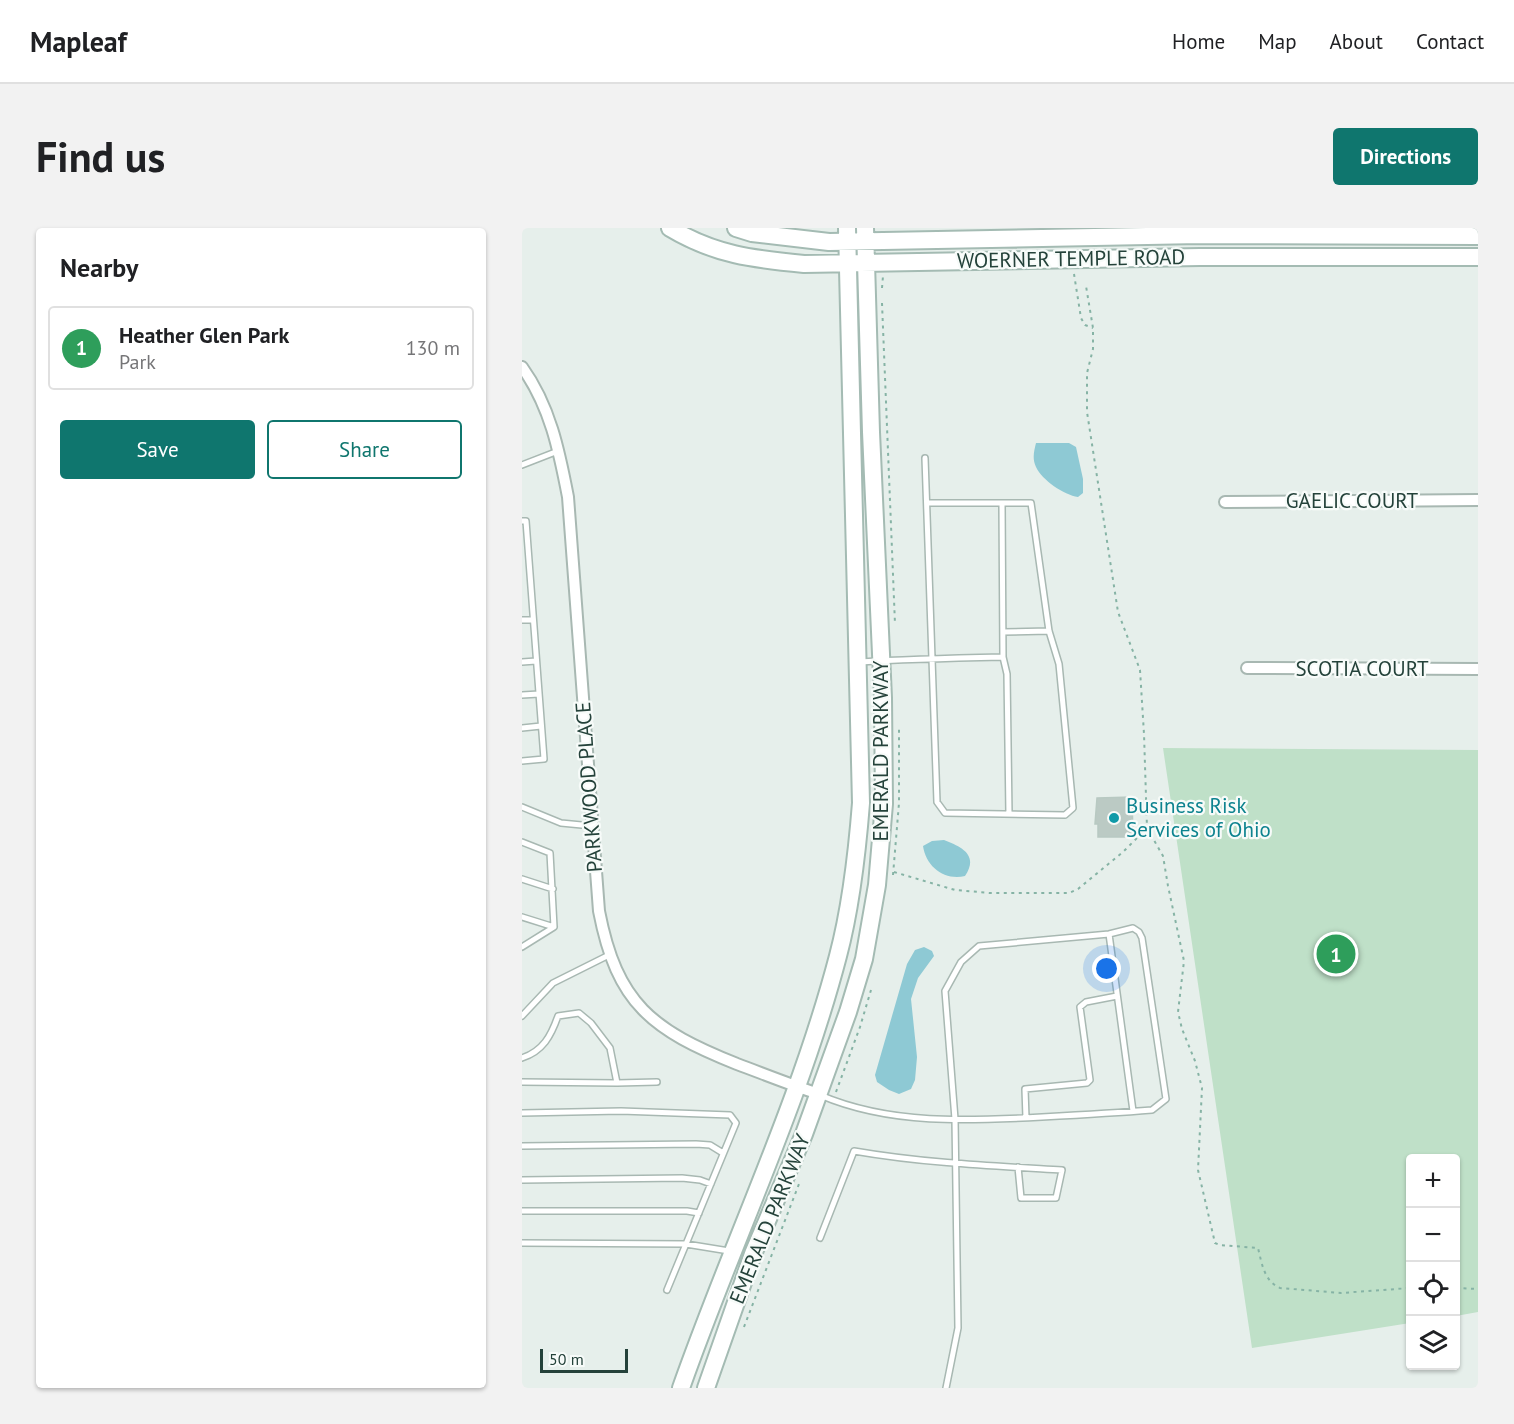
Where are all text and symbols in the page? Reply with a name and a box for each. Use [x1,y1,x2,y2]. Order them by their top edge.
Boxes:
text: Mapleaf [30,23,127,60]
text: Home [1172,28,1225,55]
text: Map [1258,28,1297,55]
text: About [1330,28,1383,55]
text: Contact [1416,28,1484,55]
button: Directions [1333,128,1478,185]
text: Find us [36,129,165,184]
street label: WOERNER TEMPLE ROAD [957,243,1185,274]
text: Nearby [60,251,138,284]
text: Heather Glen Park [119,321,289,349]
text: 1 [76,335,87,361]
text: 130 m [406,335,460,361]
text: Park [119,349,156,375]
button: Save [60,420,255,479]
button: Share [267,420,462,479]
street label: GAELIC COURT [1286,487,1419,514]
street label: SCOTIA COURT [1295,655,1429,682]
street label: EMERALD PARKWAY [867,660,894,841]
street label: PARKWOOD PLACE [569,701,608,873]
place label: Business Risk Services of Ohio [1126,792,1271,843]
marker: Business Risk Services of Ohio [1107,811,1121,825]
pin: 1 [1316,932,1356,976]
your location [1092,954,1121,983]
street label: EMERALD PARKWAY [723,1130,816,1308]
map controls [1406,1154,1460,1370]
button: + [1406,1154,1460,1208]
button: − [1406,1208,1460,1262]
button: locate [1406,1262,1460,1316]
button: layers [1406,1316,1460,1370]
scale bar [540,1346,628,1374]
text: 50 m [549,1349,584,1369]

